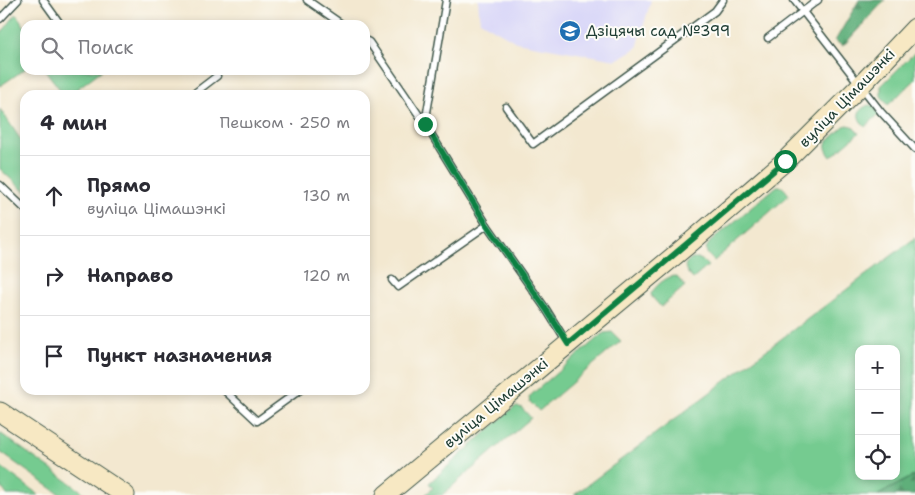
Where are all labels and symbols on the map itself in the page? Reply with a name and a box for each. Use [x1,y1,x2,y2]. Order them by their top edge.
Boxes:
school or university icon: Дзіцячы сад №399 [558,19,582,43]
place label: Дзіцячы сад №399 [586,21,730,41]
street label: вуліца Цімашэнкі [795,44,899,152]
route end [414,113,437,136]
route start [774,150,797,173]
street label: вуліца Цімашэнкі [440,353,552,453]

